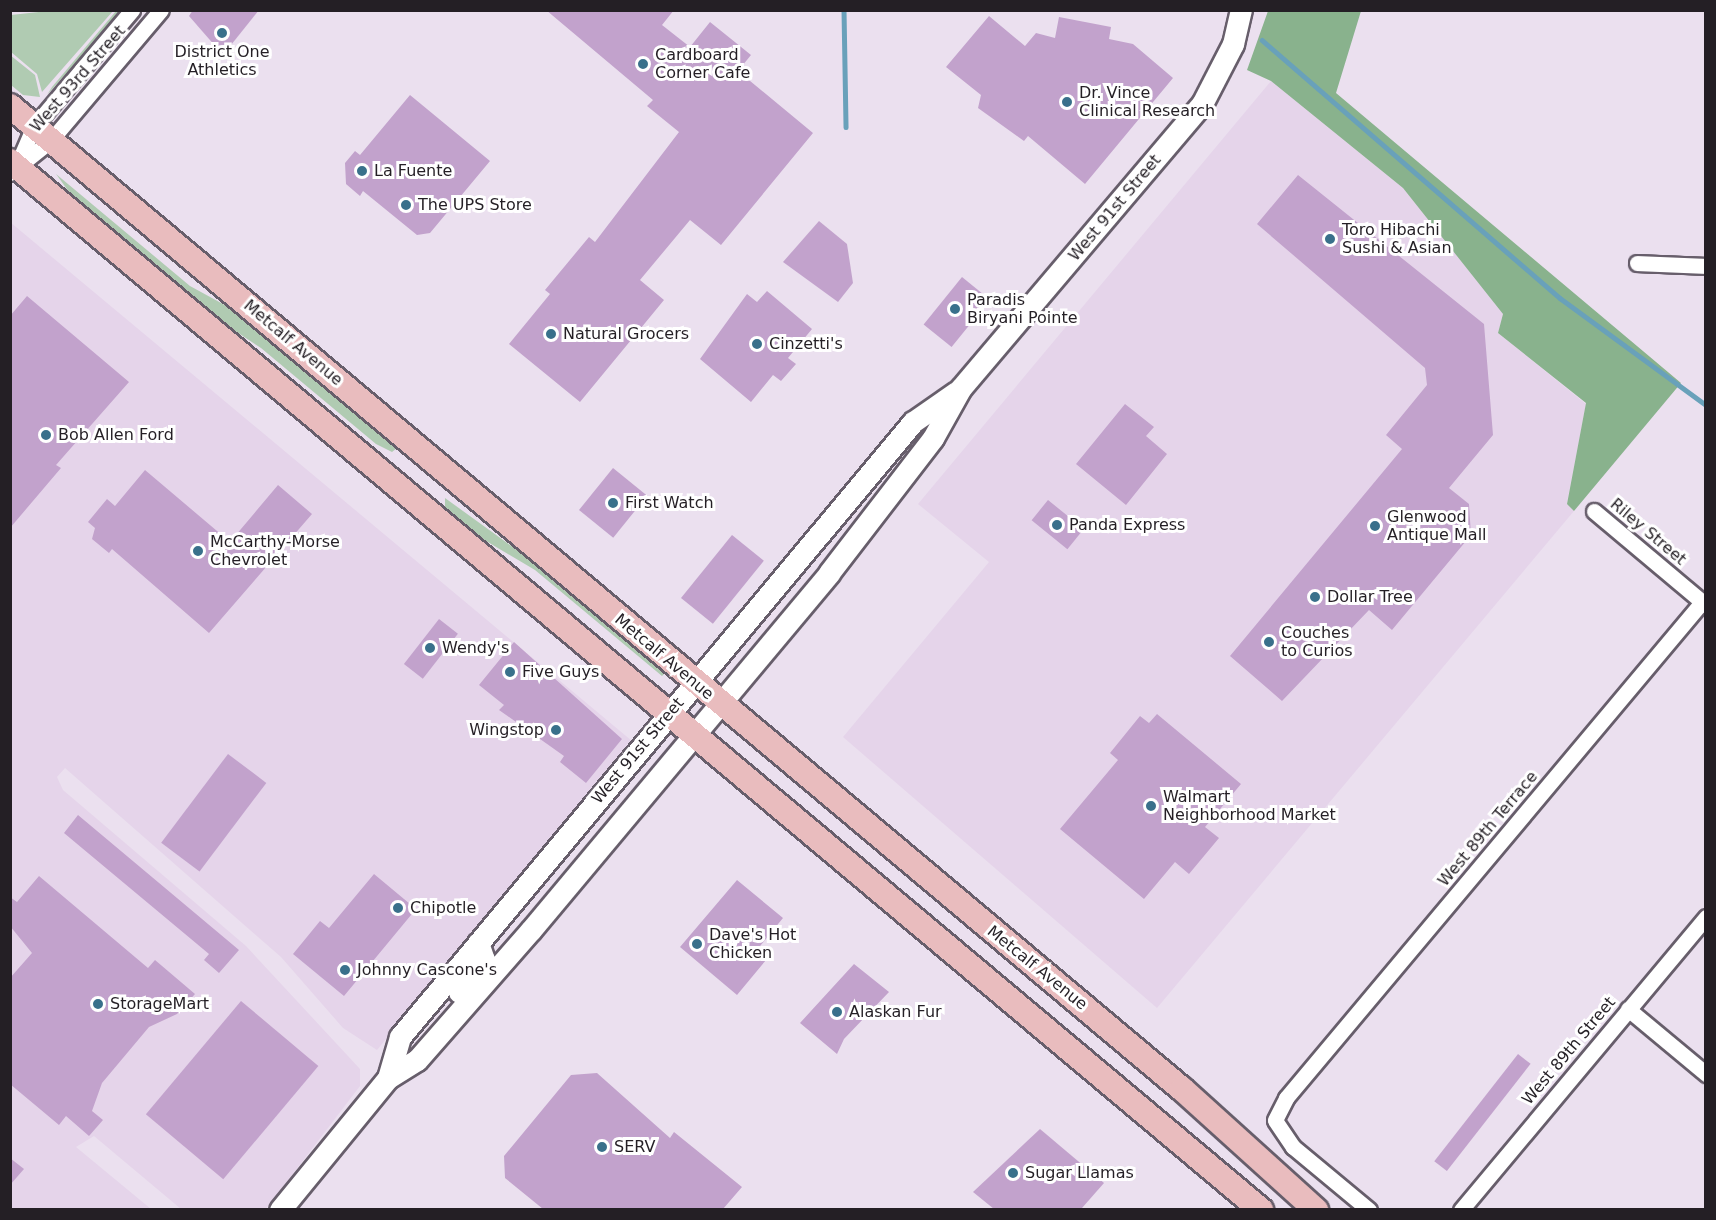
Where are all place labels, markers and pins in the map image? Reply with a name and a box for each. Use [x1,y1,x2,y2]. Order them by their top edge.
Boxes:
marker: District One Athletics [215,26,229,40]
place label: District One Athletics [174,42,270,80]
place label: Cardboard Corner Cafe [655,45,750,83]
marker: Cardboard Corner Cafe [636,57,650,71]
place label: Dr. Vince Clinical Research [1079,83,1215,121]
marker: Dr. Vince Clinical Research [1060,95,1074,109]
place label: La Fuente [374,161,452,181]
marker: La Fuente [355,164,369,178]
place label: The UPS Store [418,195,532,215]
marker: The UPS Store [399,198,413,212]
place label: Toro Hibachi Sushi & Asian [1342,220,1452,258]
marker: Toro Hibachi Sushi & Asian [1323,232,1337,246]
place label: Paradis Biryani Pointe [967,290,1078,328]
marker: Paradis Biryani Pointe [948,302,962,316]
place label: Natural Grocers [563,324,689,344]
marker: Natural Grocers [544,327,558,341]
place label: Cinzetti's [769,334,843,354]
marker: Cinzetti's [750,337,764,351]
place label: Bob Allen Ford [58,425,174,445]
marker: Bob Allen Ford [39,428,53,442]
place label: First Watch [625,493,714,513]
marker: First Watch [606,496,620,510]
place label: Glenwood Antique Mall [1387,507,1487,545]
place label: Panda Express [1069,515,1185,535]
marker: Panda Express [1050,518,1064,532]
marker: Glenwood Antique Mall [1368,519,1382,533]
place label: McCarthy-Morse Chevrolet [210,532,340,570]
marker: McCarthy-Morse Chevrolet [191,544,205,558]
place label: Dollar Tree [1327,587,1413,607]
marker: Dollar Tree [1308,590,1322,604]
place label: Couches to Curios [1281,623,1353,661]
marker: Couches to Curios [1262,635,1276,649]
place label: Wendy's [442,638,509,658]
marker: Wendy's [423,641,437,655]
place label: Five Guys [522,662,599,682]
marker: Five Guys [503,665,517,679]
place label: Wingstop [469,720,544,740]
marker: Wingstop [549,723,563,737]
place label: Walmart Neighborhood Market [1163,787,1336,825]
marker: Walmart Neighborhood Market [1144,799,1158,813]
place label: Chipotle [410,898,476,918]
marker: Chipotle [391,901,405,915]
place label: Dave's Hot Chicken [709,925,796,963]
marker: Dave's Hot Chicken [690,937,704,951]
place label: Johnny Cascone's [357,960,497,980]
marker: Johnny Cascone's [338,963,352,977]
place label: StorageMart [110,994,209,1014]
marker: StorageMart [91,997,105,1011]
place label: Alaskan Fur [849,1002,942,1022]
marker: Alaskan Fur [830,1005,844,1019]
place label: SERV [614,1137,655,1157]
marker: SERV [595,1140,609,1154]
place label: Sugar Llamas [1025,1163,1134,1183]
marker: Sugar Llamas [1006,1166,1020,1180]

